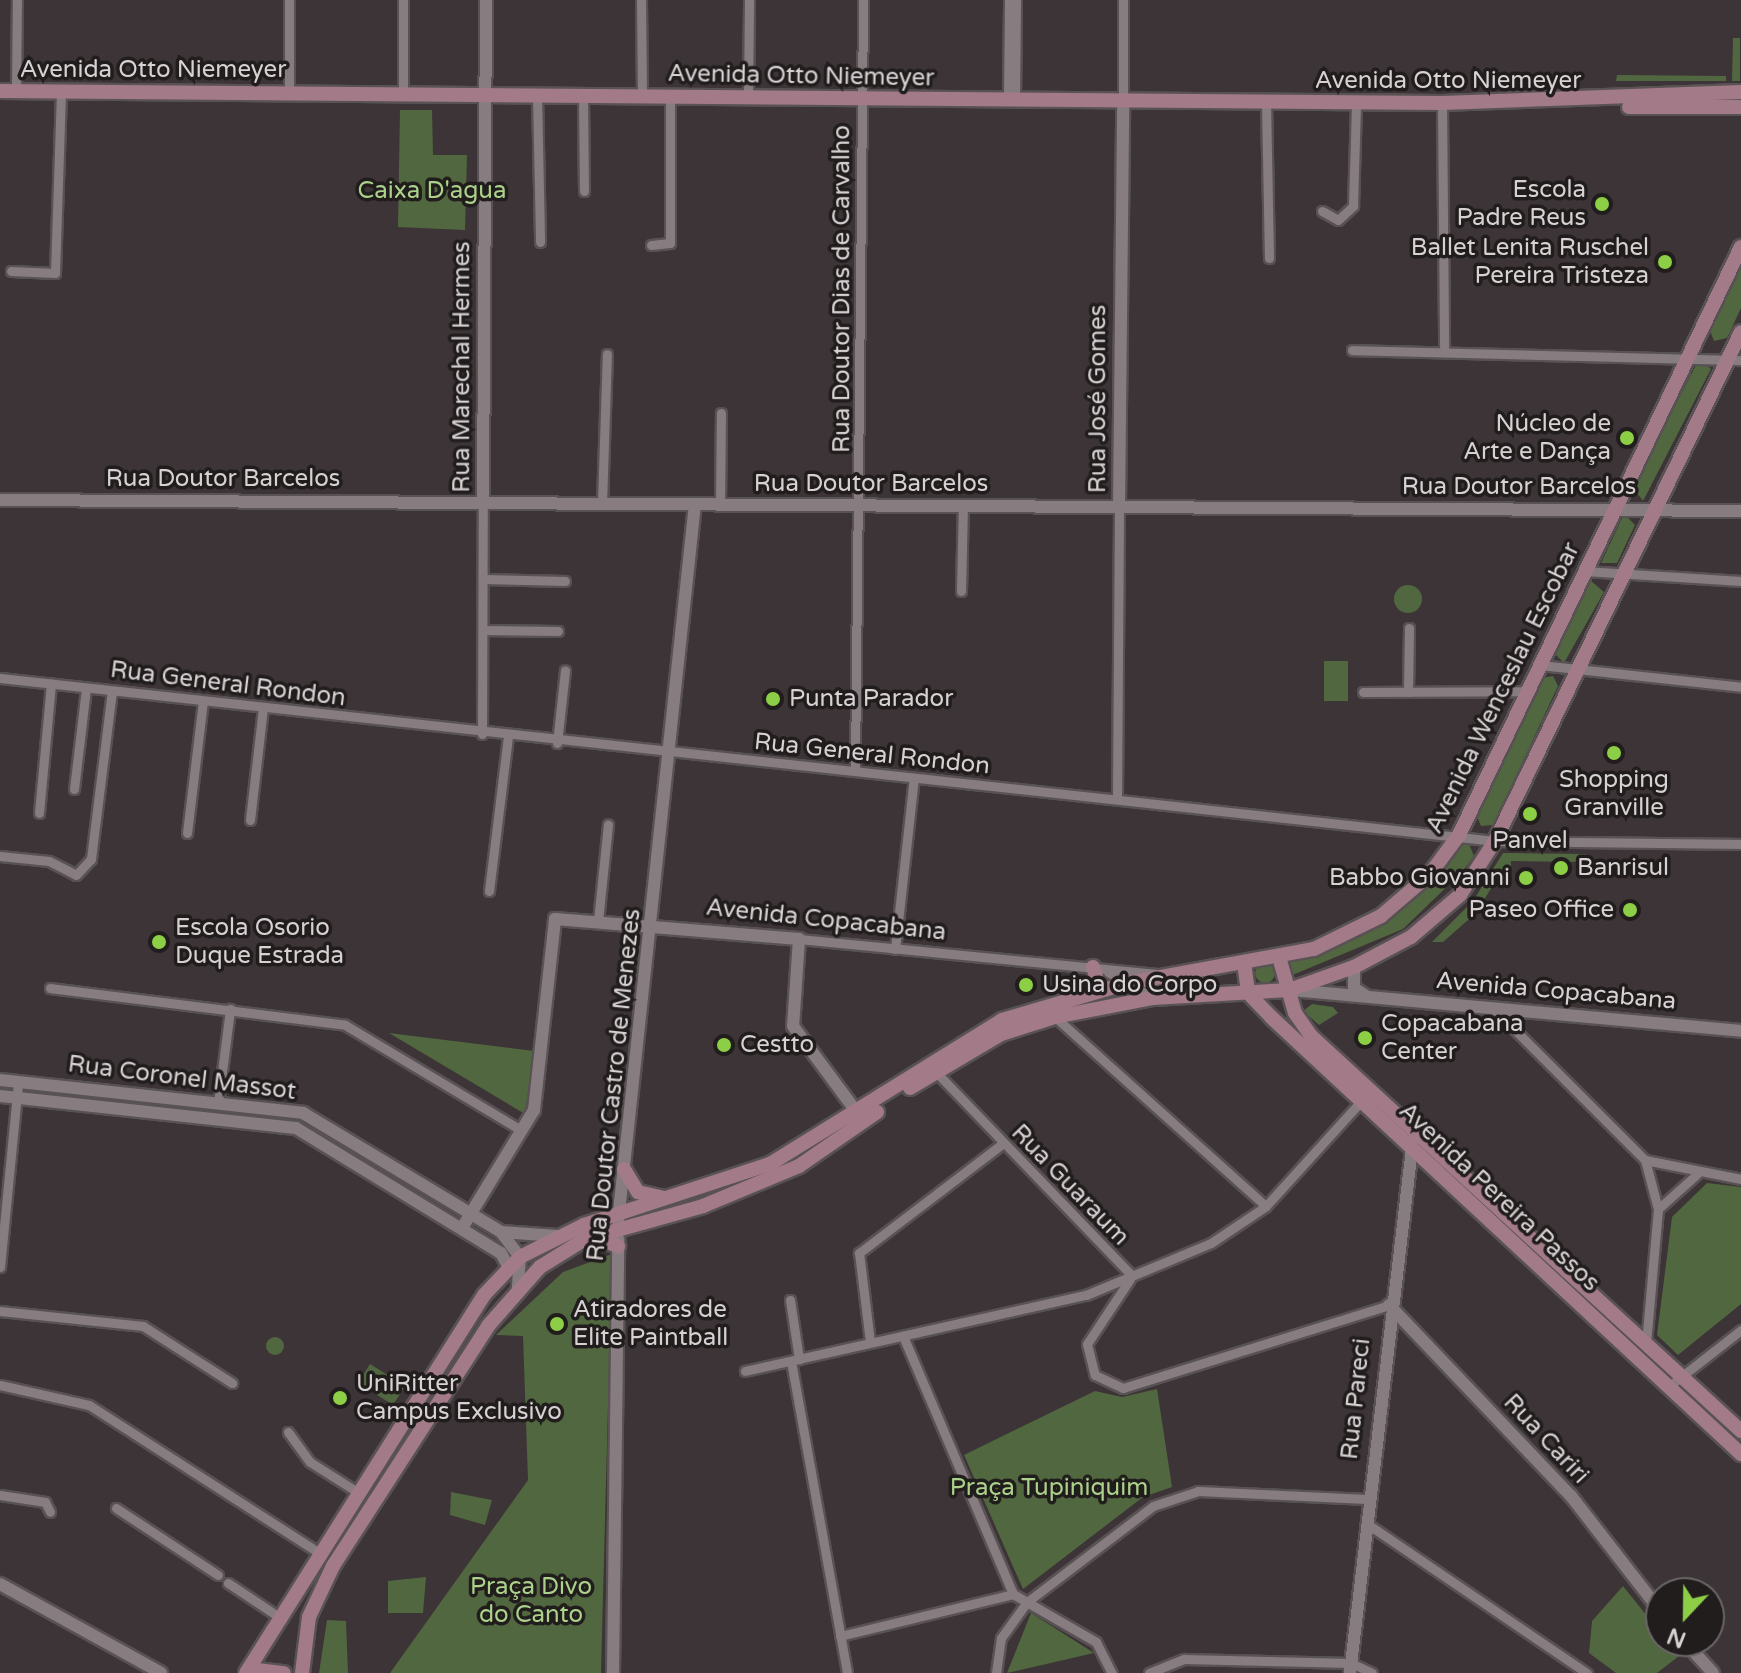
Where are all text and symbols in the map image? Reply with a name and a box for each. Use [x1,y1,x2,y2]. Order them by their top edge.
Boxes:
street label: Avenida Otto Niemeyer [20,56,286,84]
street label: Avenida Otto Niemeyer [667,59,935,93]
street label: Avenida Otto Niemeyer [1315,67,1581,95]
street label: Rua Doutor Dias de Carvalho [828,125,856,453]
place label: Escola Padre Reus [1456,176,1586,232]
park label: Caixa D'agua [358,177,506,205]
marker: Escola Padre Reus [1593,195,1611,213]
place label: Ballet Lenita Ruschel Pereira Tristeza [1411,234,1649,290]
street label: Rua Marechal Hermes [448,241,476,493]
marker: Ballet Lenita Ruschel Pereira Tristeza [1656,253,1674,271]
street label: Rua José Gomes [1084,305,1112,493]
place label: Núcleo de Arte e Dança [1463,410,1611,466]
marker: Núcleo de Arte e Dança [1618,429,1636,447]
street label: Rua Doutor Barcelos [106,465,340,493]
street label: Rua Doutor Barcelos [754,470,988,498]
street label: Rua Doutor Barcelos [1402,473,1636,501]
street label: Avenida Wenceslau Escobar [1420,538,1586,838]
street label: Rua General Rondon [109,655,347,713]
place label: Punta Parador [789,685,953,713]
marker: Punta Parador [764,690,782,708]
street label: Rua General Rondon [753,727,991,781]
marker: Shopping Granville [1605,744,1623,762]
place label: Shopping Granville [1559,766,1669,822]
marker: Panvel [1521,805,1539,823]
place label: Panvel [1492,827,1568,855]
place label: Banrisul [1577,854,1669,882]
marker: Banrisul [1552,859,1570,877]
place label: Babbo Giovanni [1329,864,1510,892]
marker: Babbo Giovanni [1517,869,1535,887]
street label: Avenida Copacabana [705,893,947,947]
place label: Paseo Office [1469,896,1614,924]
marker: Paseo Office [1621,901,1639,919]
street label: Rua Doutor Castro de Menezes [581,907,647,1263]
place label: Escola Osorio Duque Estrada [175,914,344,970]
marker: Escola Osorio Duque Estrada [150,933,168,951]
street label: Avenida Copacabana [1435,966,1677,1016]
place label: Usina do Corpo [1042,971,1217,999]
marker: Usina do Corpo [1017,976,1035,994]
place label: Copacabana Center [1381,1010,1524,1066]
marker: Copacabana Center [1356,1029,1374,1047]
place label: Cestto [740,1031,814,1059]
marker: Cestto [715,1036,733,1054]
street label: Rua Coronel Massot [66,1050,298,1106]
street label: Avenida Pereira Passos [1393,1097,1605,1297]
street label: Rua Guaraum [1005,1119,1135,1251]
place label: Atiradores de Elite Paintball [573,1296,728,1352]
marker: Atiradores de Elite Paintball [548,1315,566,1333]
street label: Rua Pareci [1335,1337,1377,1461]
place label: UniRitter Campus Exclusivo [356,1370,562,1426]
street label: Rua Cariri [1497,1388,1595,1490]
marker: UniRitter Campus Exclusivo [331,1389,349,1407]
park label: Praça Tupiniquim [950,1474,1148,1502]
park label: Praça Divo do Canto [470,1573,592,1629]
north arrow [1645,1577,1725,1657]
text: N [1664,1622,1690,1653]

